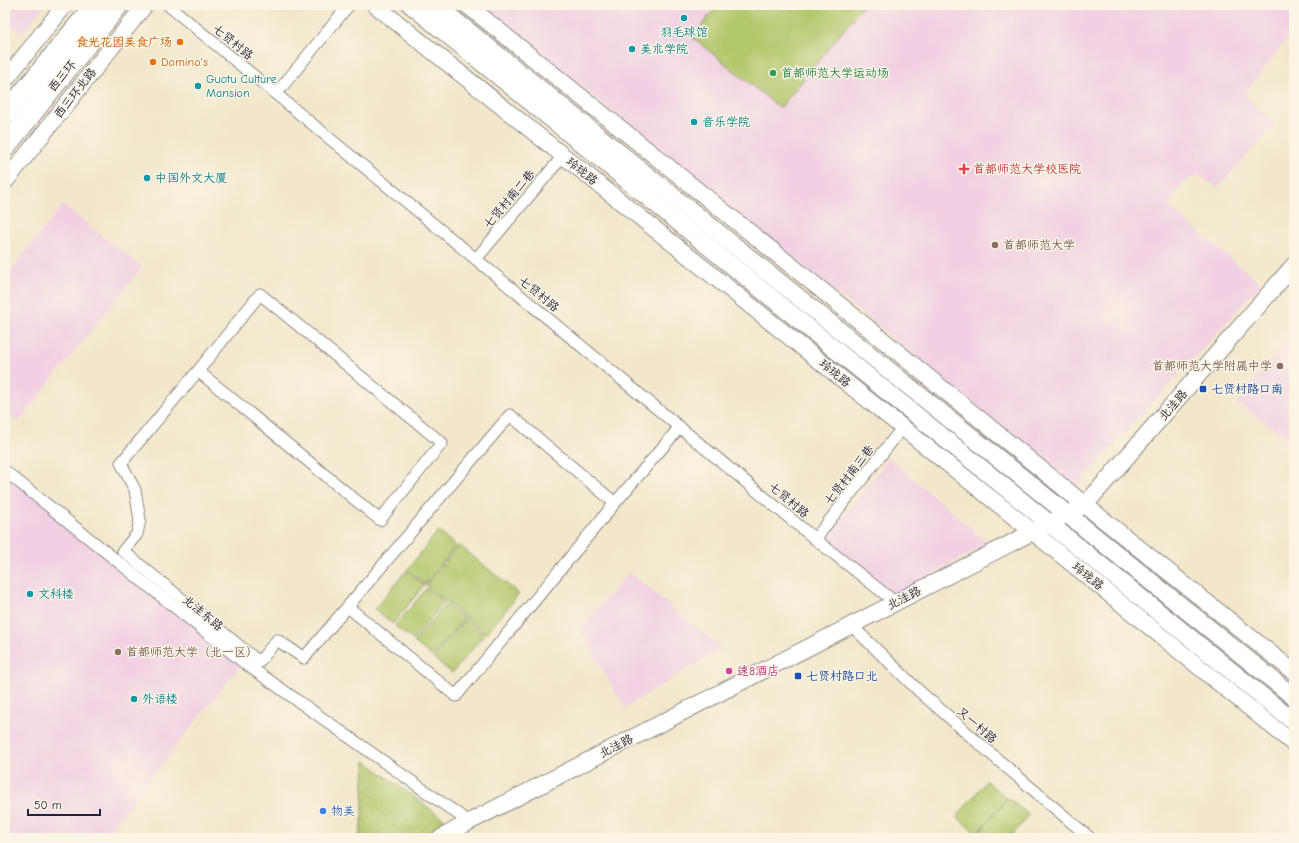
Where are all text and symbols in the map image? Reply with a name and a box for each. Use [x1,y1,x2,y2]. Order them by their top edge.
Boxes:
marker: 羽毛球馆 [679,13,689,23]
street label: 七贤村路 [210,21,256,63]
place label: 羽毛球馆 [660,25,708,39]
place label: 食光花园美食广场 [76,35,172,49]
marker: 食光花园美食广场 [175,37,185,47]
place label: 美术学院 [640,42,688,56]
marker: 美术学院 [627,44,637,54]
place label: Domino's [161,55,208,69]
marker: Domino's [148,57,158,67]
street label: 西三环 [45,58,79,94]
street label: 西三环北路 [51,65,99,121]
place label: 首都师范大学运动场 [781,66,889,80]
marker: 首都师范大学运动场 [768,68,778,78]
place label: Guotu Culture Mansion [206,72,277,100]
marker: Guotu Culture Mansion [193,81,203,91]
place label: 音乐学院 [702,115,750,129]
marker: 音乐学院 [689,117,699,127]
street label: 玲珑路 [564,154,600,188]
place label: 首都师范大学校医院 [973,162,1081,176]
marker: 首都师范大学校医院 [958,163,970,175]
street label: 七贤村南二巷 [480,167,538,231]
place label: 中国外文大厦 [155,171,227,185]
marker: 中国外文大厦 [142,173,152,183]
place label: 首都师范大学 [1003,238,1075,252]
marker: 首都师范大学 [990,240,1000,250]
street label: 七贤村路 [516,273,562,315]
street label: 玲珑路 [817,356,853,390]
place label: 首都师范大学附属中学 [1152,359,1272,373]
marker: 首都师范大学附属中学 [1275,361,1285,371]
place label: 七贤村路口南 [1211,382,1283,396]
marker: 七贤村路口南 [1198,384,1208,394]
street label: 北洼路 [1156,387,1190,423]
street label: 七贤村南三巷 [821,442,877,508]
street label: 七贤村路 [766,479,812,521]
street label: 玲珑路 [1070,559,1106,593]
street label: 北洼路 [885,584,923,612]
place label: 文科楼 [38,587,74,601]
marker: 文科楼 [25,589,35,599]
street label: 北洼东路 [180,592,226,634]
place label: 首都师范大学（北一区） [126,645,258,659]
marker: 首都师范大学（北一区） [113,647,123,657]
place label: 速8酒店 [737,664,779,678]
marker: 速8酒店 [724,666,734,676]
place label: 七贤村路口北 [806,669,878,683]
marker: 七贤村路口北 [793,671,803,681]
place label: 外语楼 [142,692,178,706]
marker: 外语楼 [129,694,139,704]
street label: 又一村路 [954,704,1000,746]
street label: 北洼路 [597,732,635,760]
scale bar [28,791,100,817]
text: 50 m [34,798,62,812]
place label: 物美 [331,804,355,818]
marker: 物美 [318,806,328,816]

